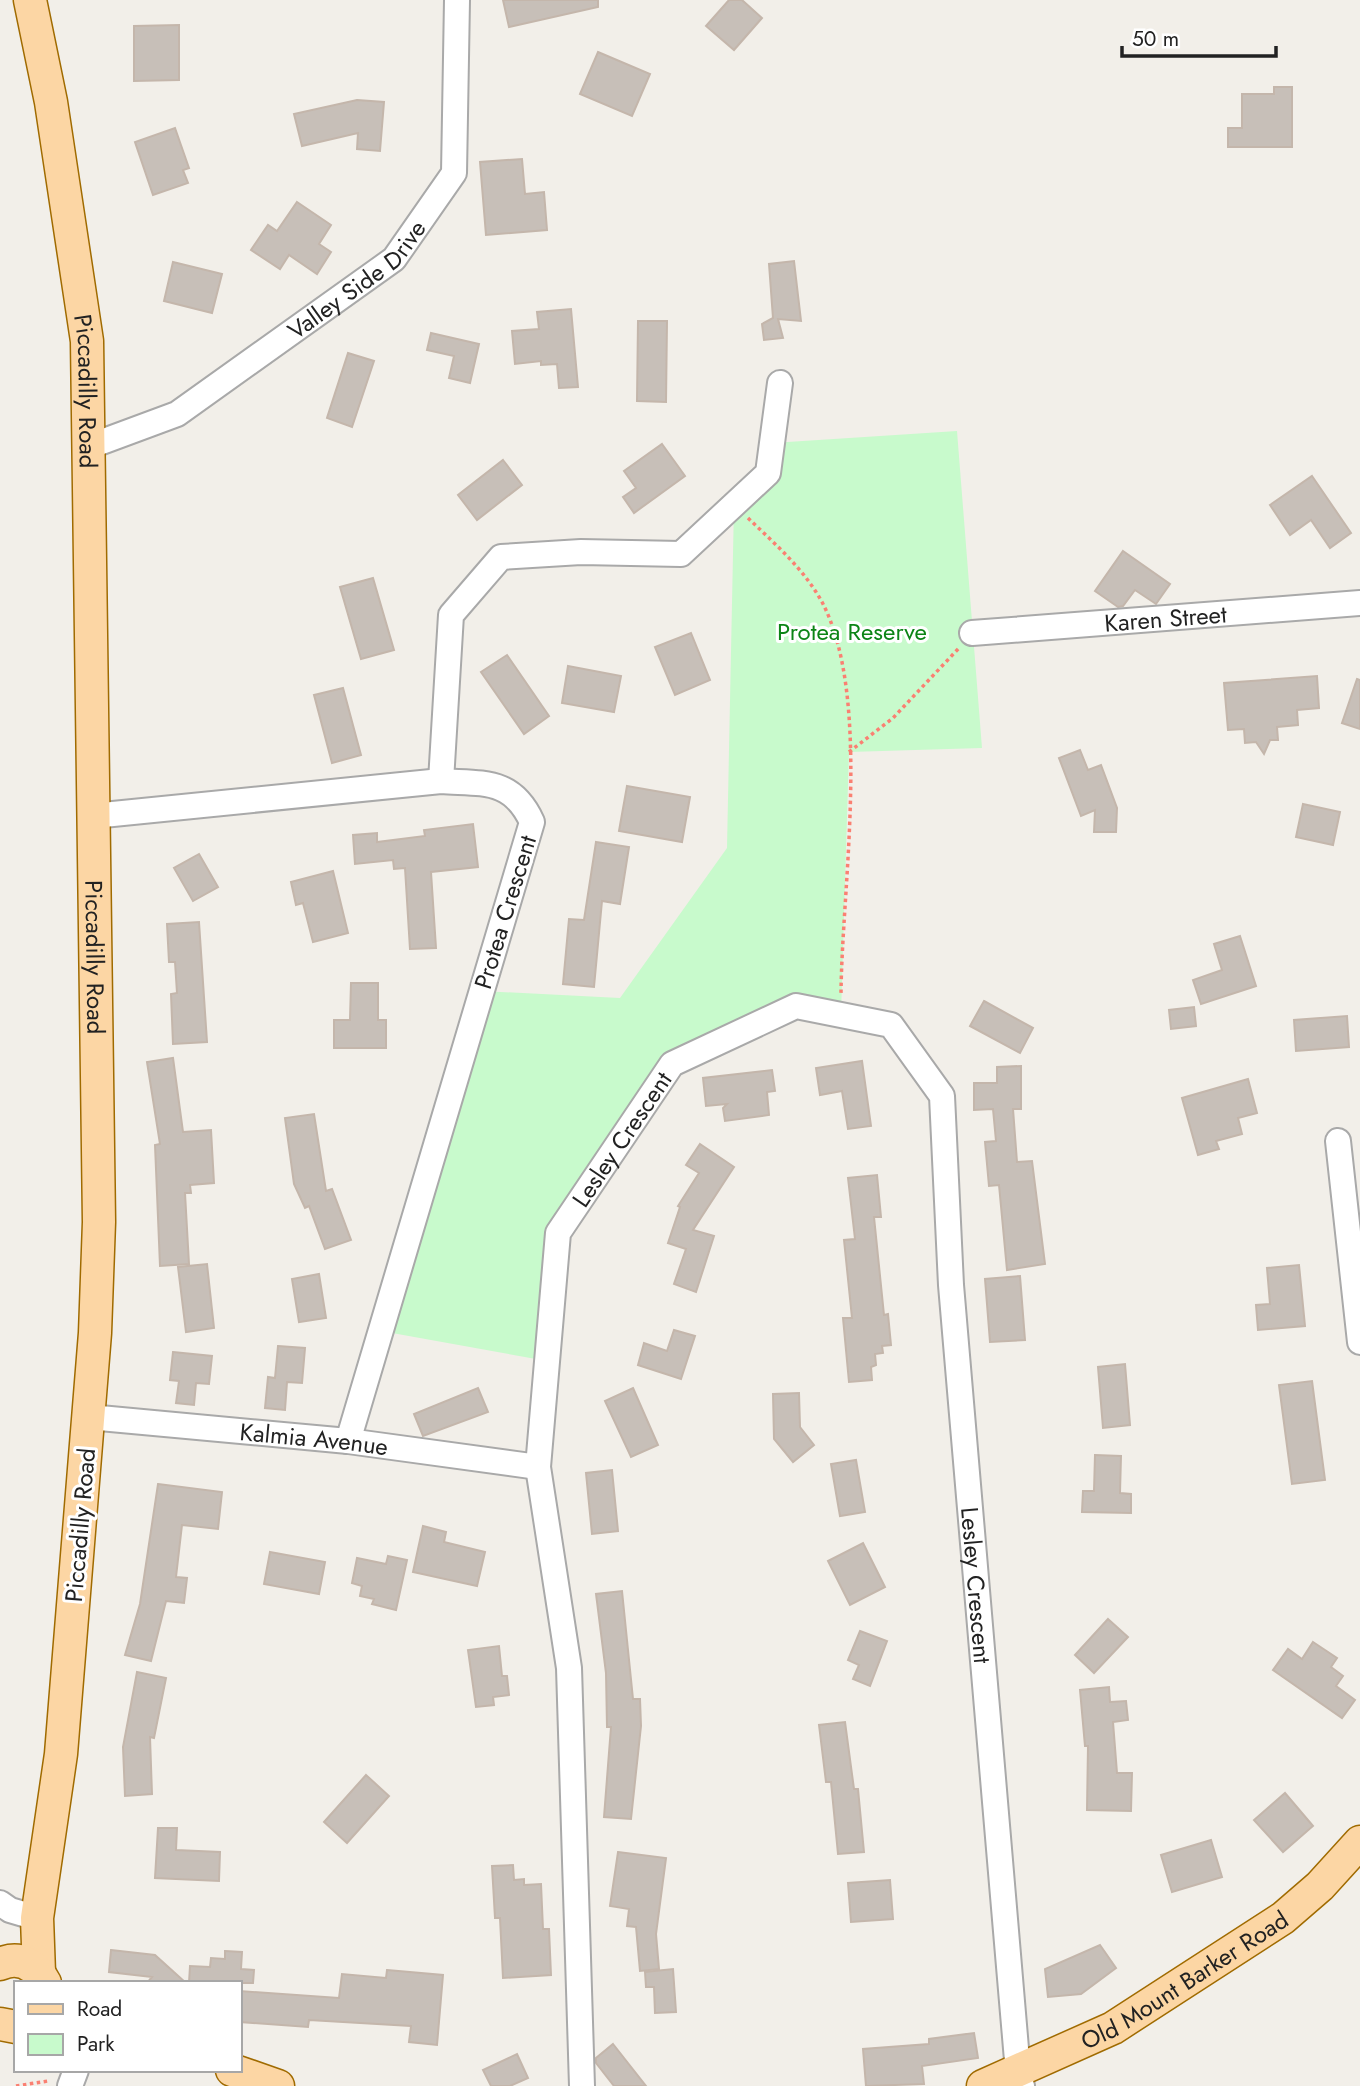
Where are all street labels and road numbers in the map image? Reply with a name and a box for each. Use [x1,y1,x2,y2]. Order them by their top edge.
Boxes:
street label: Valley Side Drive [280,213,434,347]
street label: Piccadilly Road [66,312,106,469]
street label: Karen Street [1103,596,1228,640]
street label: Protea Crescent [465,831,545,993]
street label: Piccadilly Road [77,880,114,1035]
street label: Lesley Crescent [563,1064,680,1214]
street label: Kalmia Avenue [238,1414,390,1464]
street label: Piccadilly Road [56,1447,104,1603]
street label: Lesley Crescent [952,1506,1001,1665]
street label: Old Mount Barker Road [1075,1902,1295,2058]

